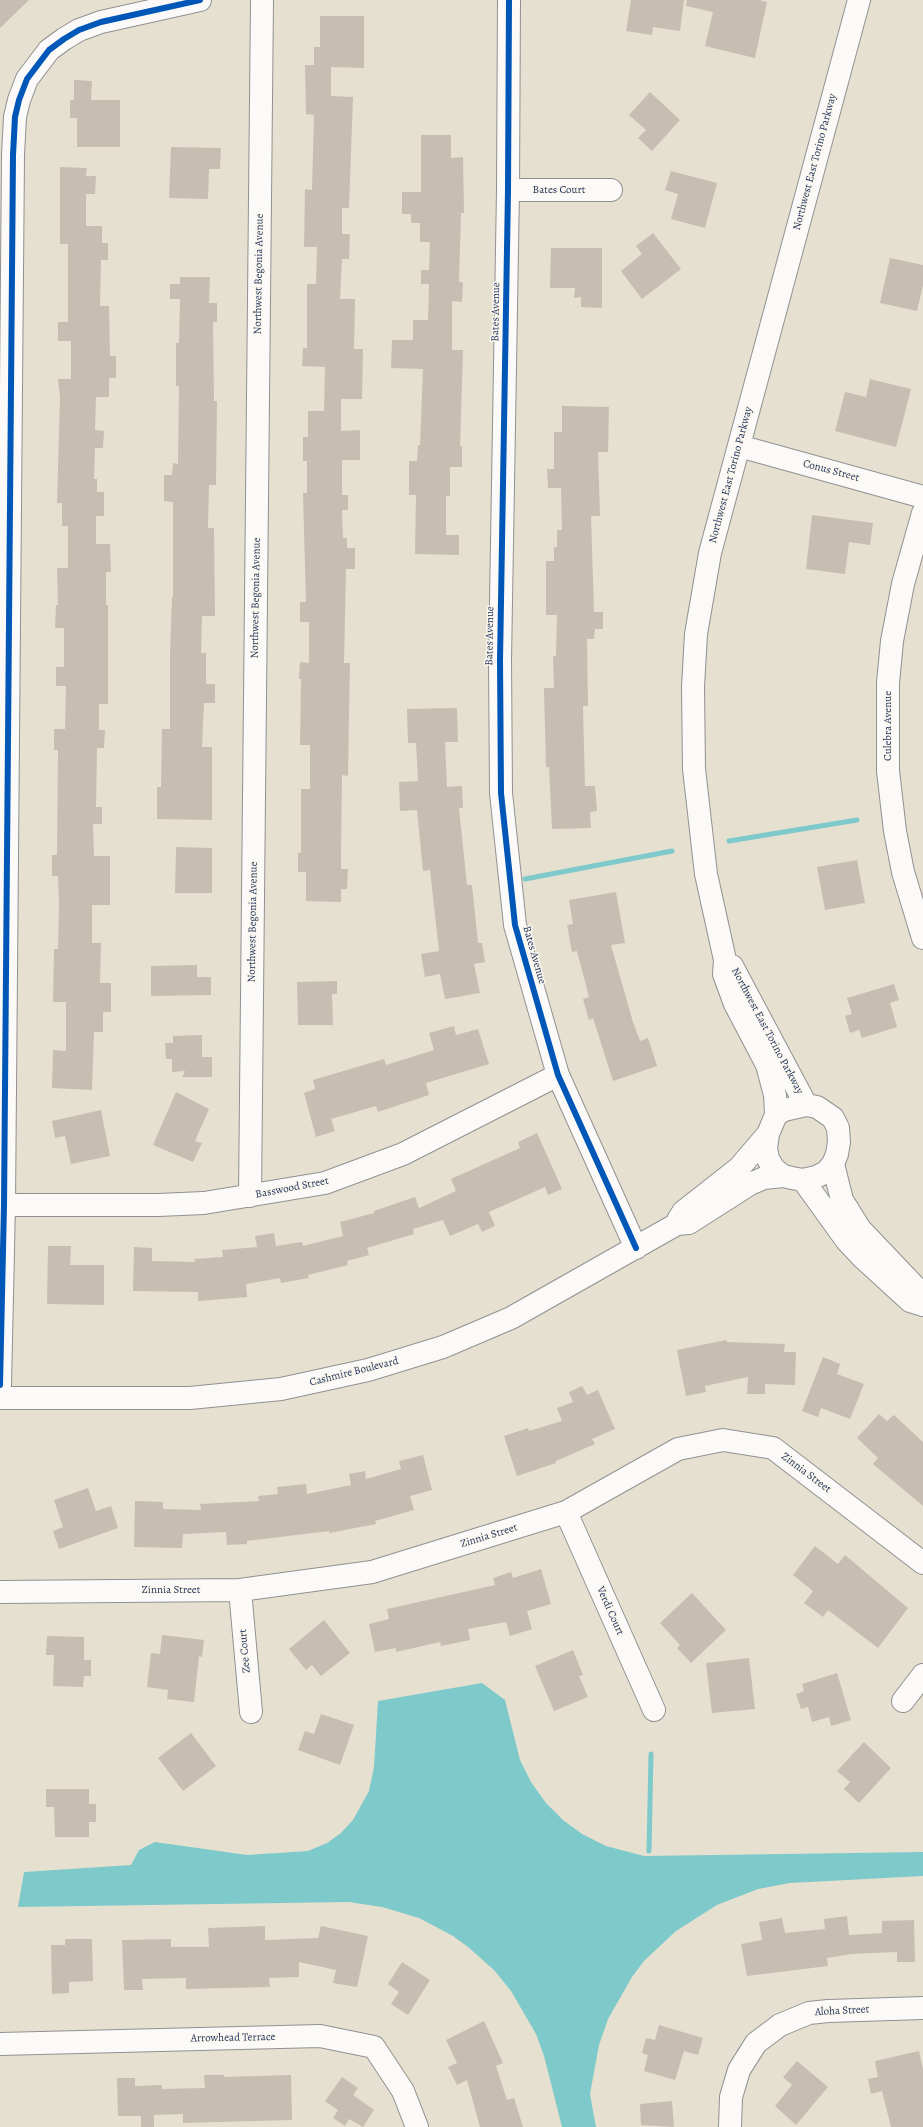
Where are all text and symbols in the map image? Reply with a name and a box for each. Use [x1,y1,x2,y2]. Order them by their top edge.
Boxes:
street label: Northwest East Torino Parkway [790,92,840,232]
street label: Bates Court [533,183,585,197]
street label: Northwest Begonia Avenue [251,213,267,335]
street label: Bates Avenue [489,282,503,342]
street label: Northwest East Torino Parkway [706,405,756,545]
street label: Conus Street [801,457,861,485]
street label: Northwest Begonia Avenue [248,537,264,659]
street label: Bates Avenue [483,606,497,666]
street label: Culebra Avenue [881,691,895,761]
street label: Northwest Begonia Avenue [245,861,261,983]
street label: Bates Avenue [519,925,549,985]
street label: Northwest East Torino Parkway [728,966,806,1096]
street label: Basswood Street [254,1174,330,1202]
street label: Cashmire Boulevard [308,1355,400,1389]
street label: Zinnia Street [779,1450,833,1496]
street label: Zinnia Street [459,1521,519,1551]
street label: Zinnia Street [142,1583,200,1597]
street label: Verdi Court [593,1585,627,1637]
street label: Zee Court [237,1629,253,1673]
street label: Aloha Street [814,2003,870,2019]
street label: Arrowhead Terrace [191,2031,275,2045]

